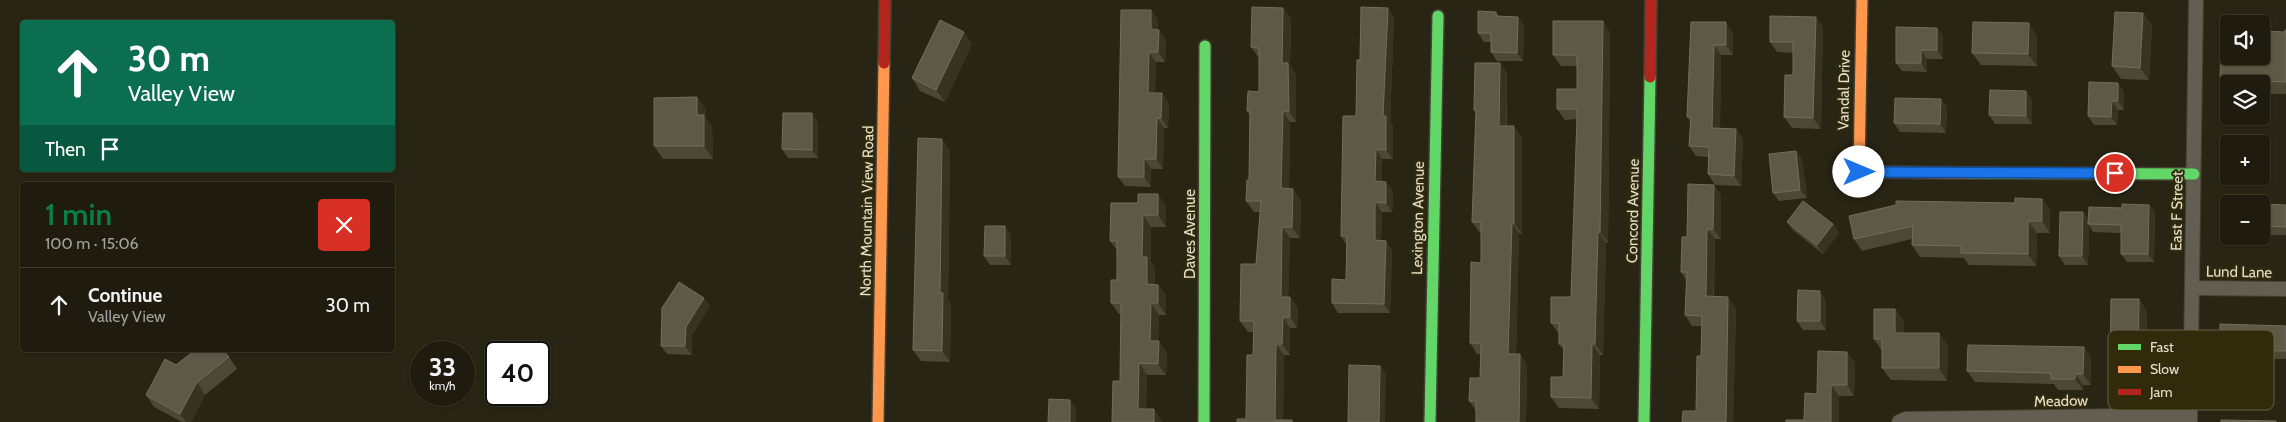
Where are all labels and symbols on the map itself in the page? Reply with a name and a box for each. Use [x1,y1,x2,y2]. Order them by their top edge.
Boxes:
street label: Vandal Drive [1834,49,1854,130]
street label: North Mountain View Road [857,125,877,297]
position arrow [1832,145,1884,197]
pin [2094,152,2136,194]
street label: Concord Avenue [1623,158,1643,263]
street label: Lexington Avenue [1408,161,1428,275]
street label: East F Street [2167,171,2187,251]
street label: Daves Avenue [1181,189,1199,279]
street label: Lund Lane [2206,262,2273,282]
legend [2108,330,2274,410]
text: Fast [2150,338,2174,356]
speed limit sign: 40 [485,341,550,406]
text: Slow [2150,360,2179,378]
text: Jam [2149,383,2172,401]
street label: Meadow [2034,392,2088,410]

